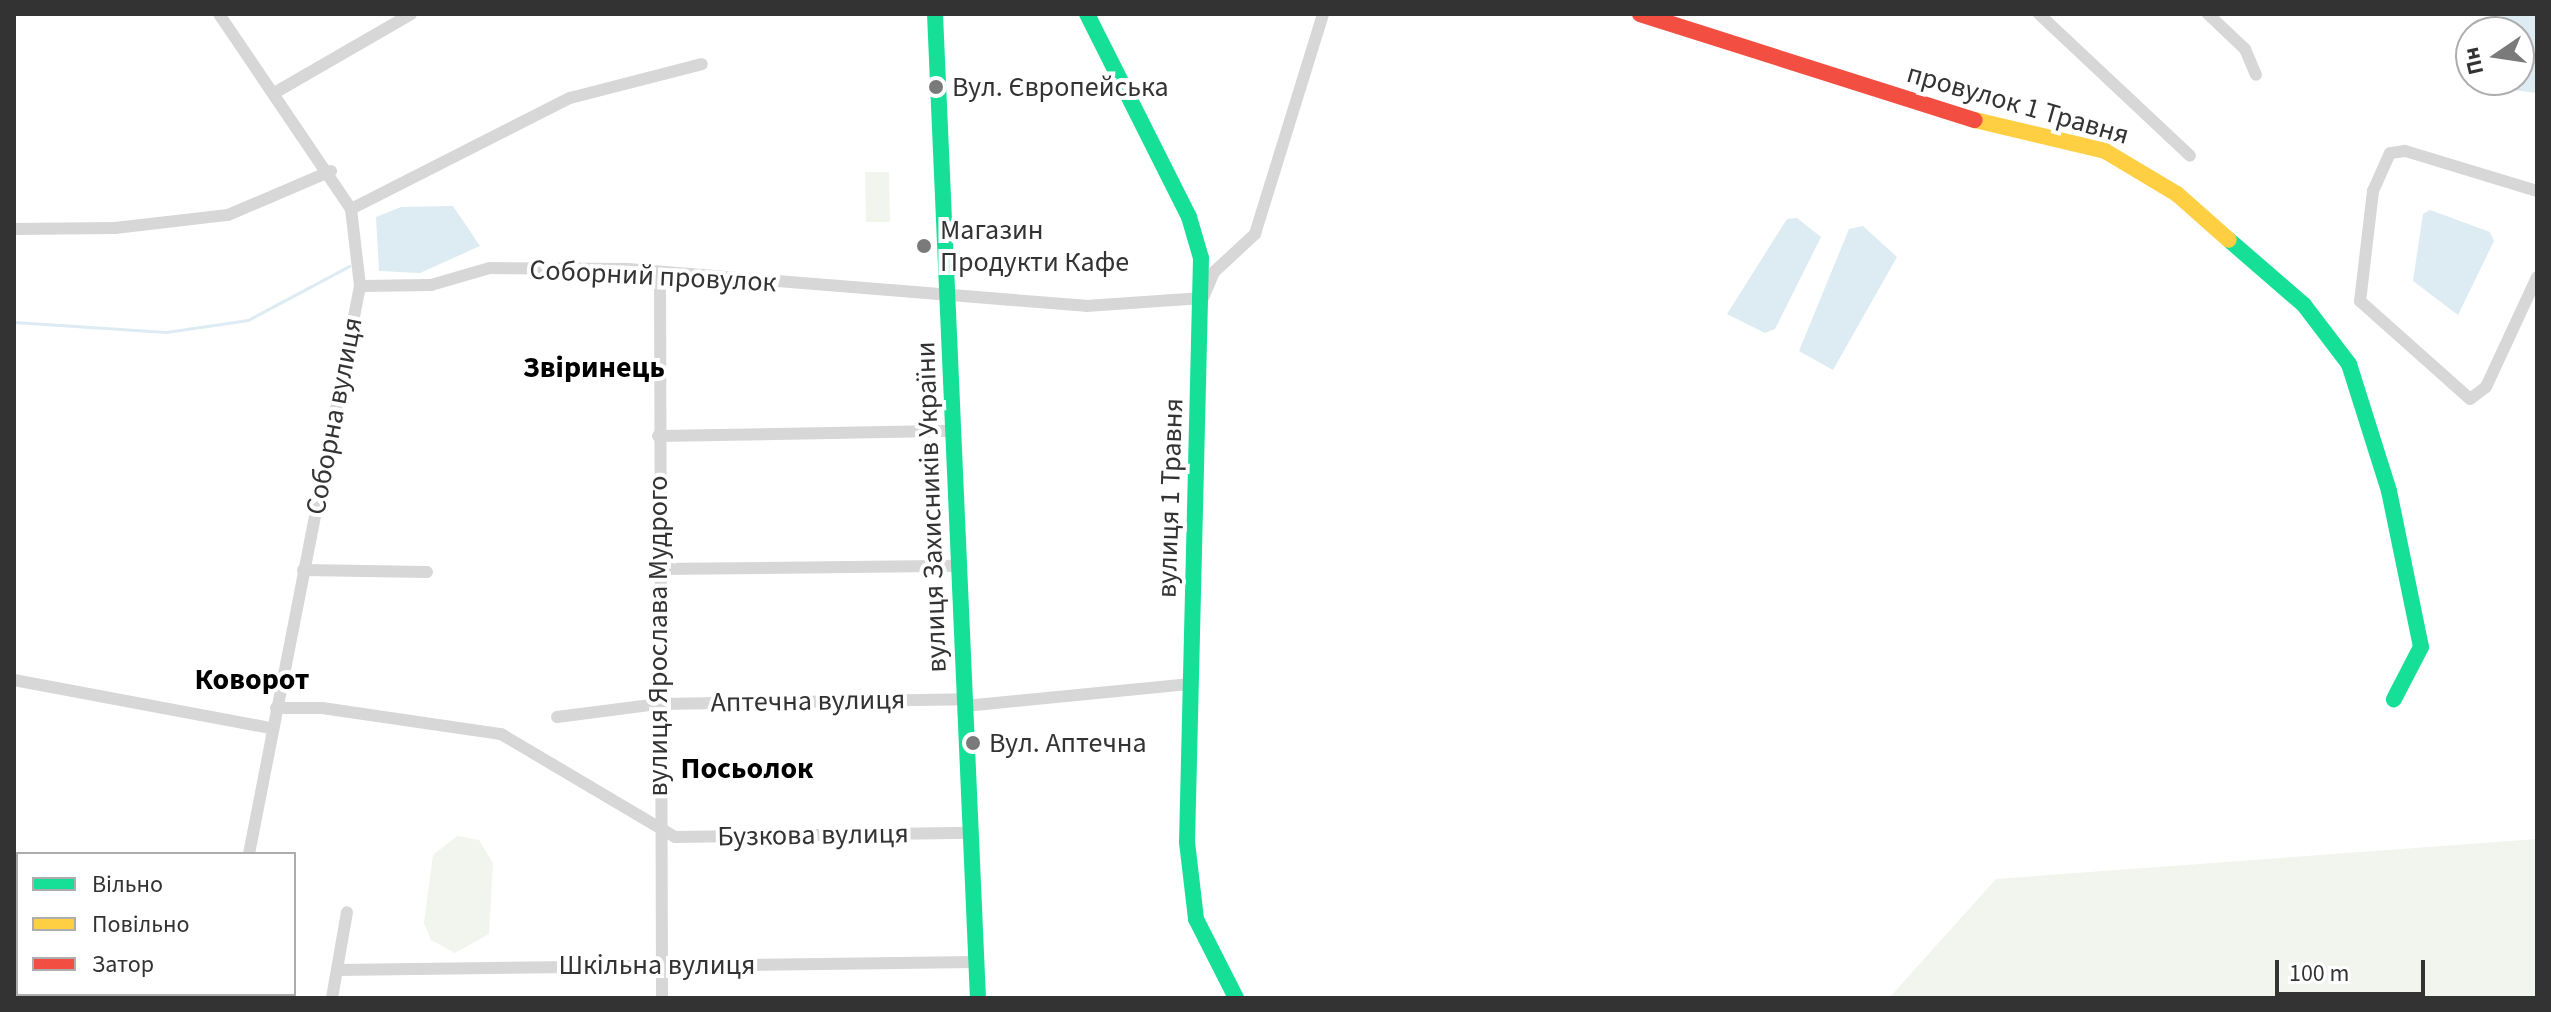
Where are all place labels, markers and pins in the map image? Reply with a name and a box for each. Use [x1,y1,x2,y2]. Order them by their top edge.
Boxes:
place label: Вул. Європейська [952,70,1169,104]
marker: Вул. Європейська [927,78,945,96]
place label: Магазин Продукти Кафе [940,213,1129,279]
marker: Магазин Продукти Кафе [915,237,933,255]
place label: Вул. Аптечна [989,726,1147,760]
marker: Вул. Аптечна [964,734,982,752]

